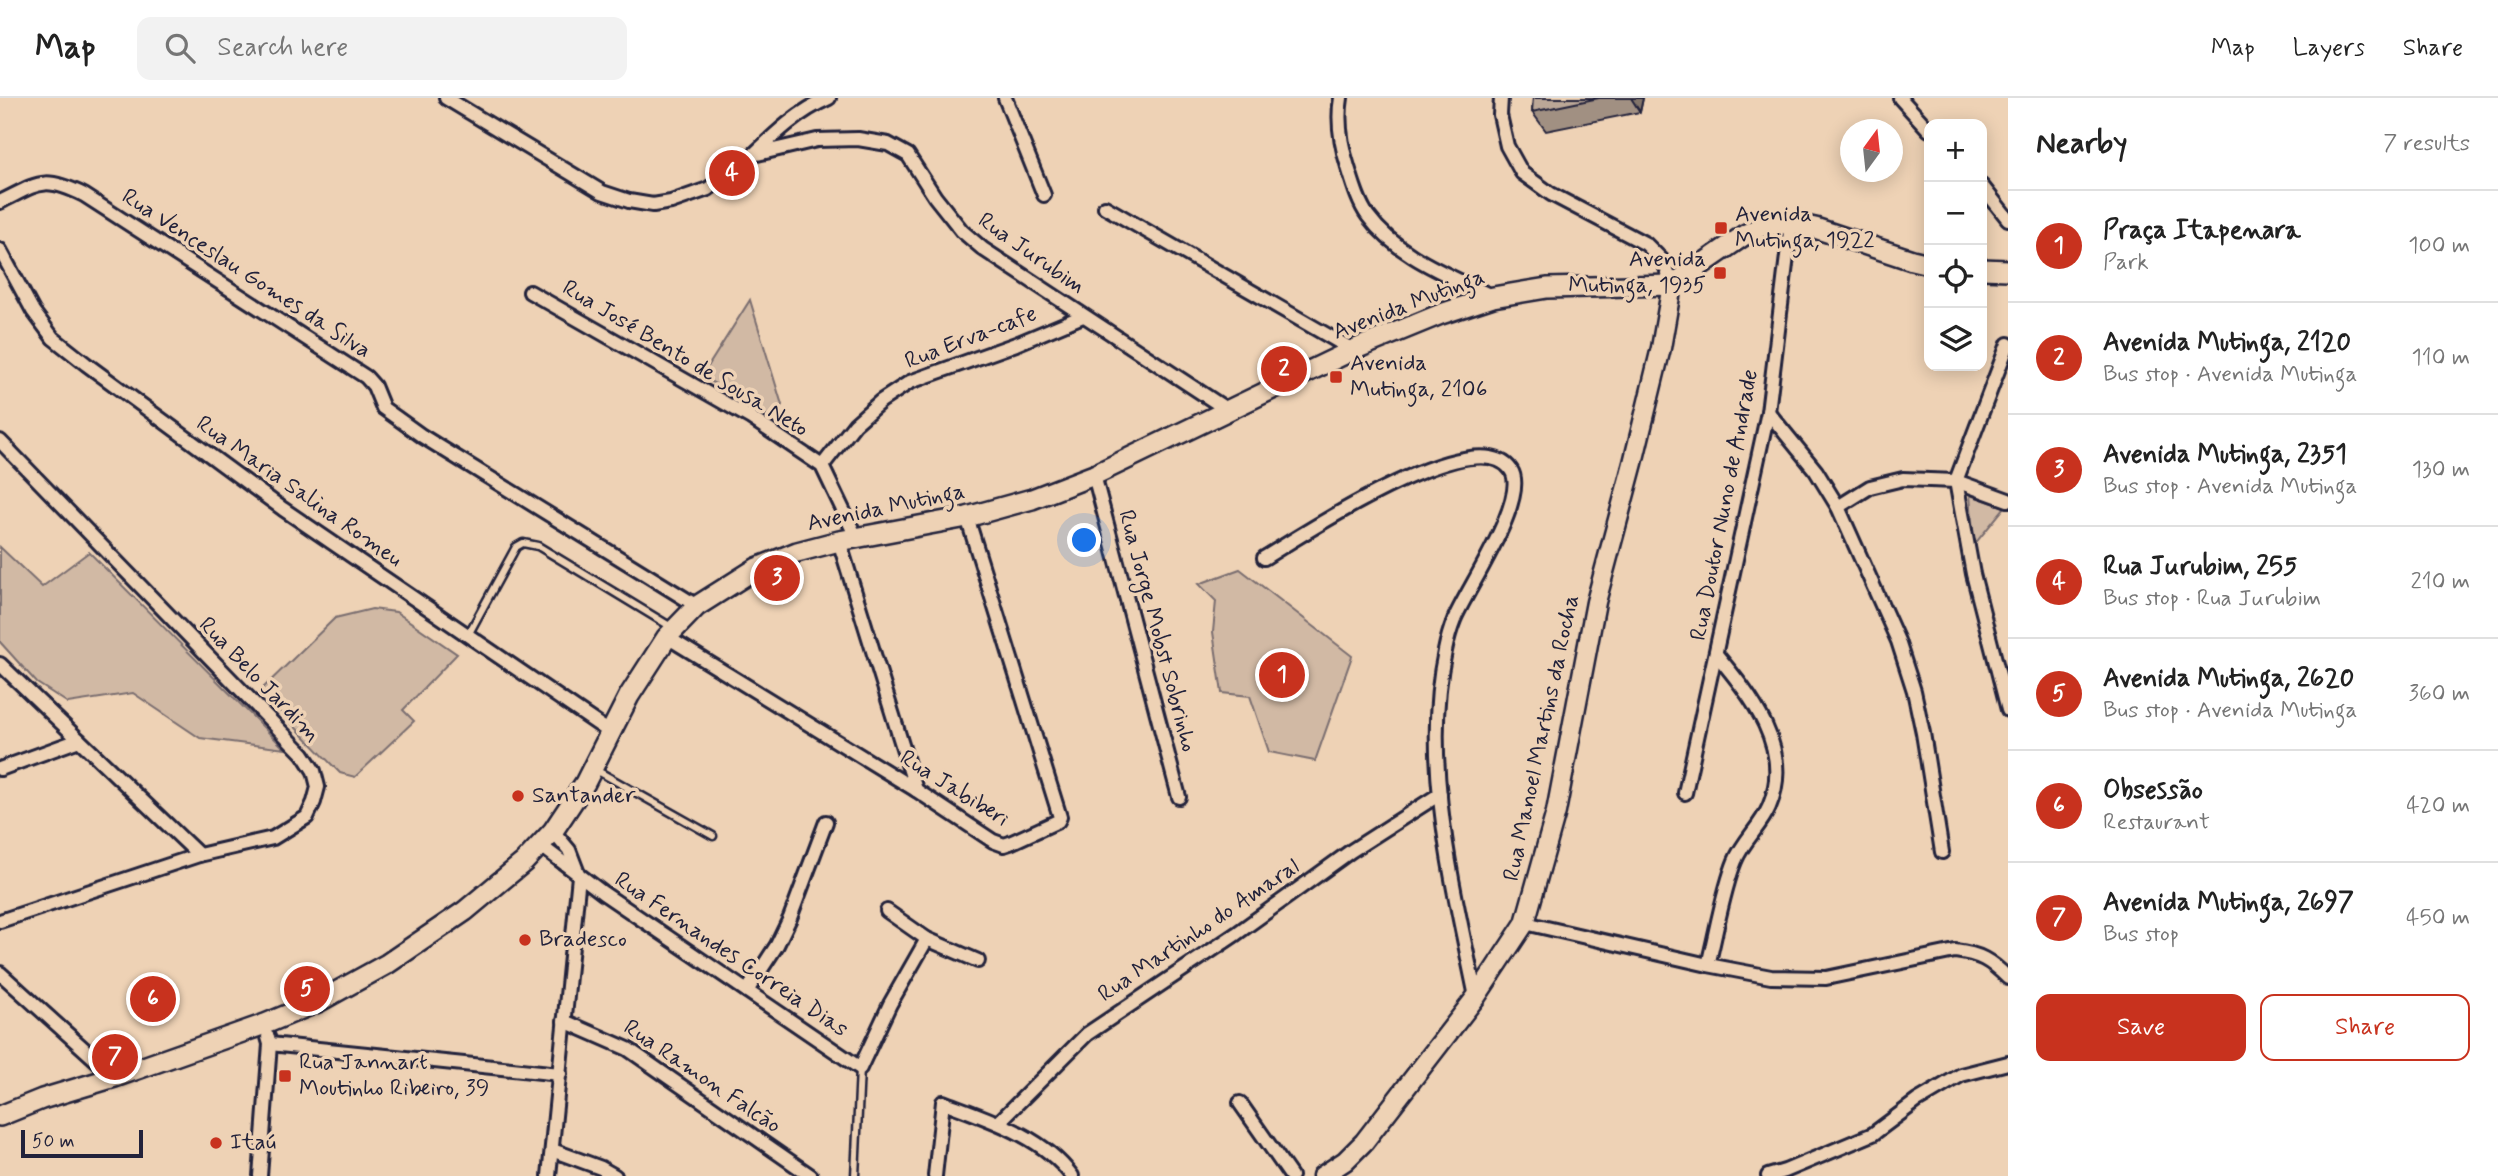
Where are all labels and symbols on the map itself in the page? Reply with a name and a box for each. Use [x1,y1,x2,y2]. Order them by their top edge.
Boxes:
north arrow [1840,119,1903,182]
pin: 4 [709,147,755,199]
street label: Rua Venceslau Gomes da Silva [116,182,376,366]
place label: Avenida Mutinga, 1922 [1735,200,1875,258]
street label: Rua Jurubim [971,206,1091,302]
marker: Avenida Mutinga, 1922 [1713,220,1729,236]
place label: Avenida Mutinga, 1935 [1568,245,1706,303]
street label: Avenida Mutinga [1329,262,1490,350]
marker: Avenida Mutinga, 1935 [1712,265,1728,281]
street label: Rua José Bento de Sousa Neto [556,274,814,444]
street label: Rua Erva-cafe [901,299,1041,377]
pin: 2 [1261,343,1307,395]
place label: Avenida Mutinga, 2106 [1350,349,1487,407]
street label: Rua Doutor Nuno de Andrade [1684,367,1766,643]
marker: Avenida Mutinga, 2106 [1328,369,1344,385]
street label: Rua Maria Salina Romeu [190,409,408,575]
street label: Avenida Mutinga [804,477,968,541]
street label: Rua Jorge Mobst Sobrinho [1108,507,1204,756]
your location [1067,523,1101,557]
pin: 3 [754,552,800,604]
street label: Rua Manoel Martins da Rocha [1497,592,1587,884]
street label: Rua Belo Jardim [192,611,326,749]
pin: 1 [1259,649,1305,701]
street label: Rua Jabiberi [894,744,1014,834]
place label: Santander [532,781,636,811]
marker: Santander [510,788,526,804]
street label: Rua Martinho do Amaral [1092,852,1306,1010]
street label: Rua Fernandes Correia Dias [608,865,854,1045]
place label: Bradesco [539,925,627,955]
marker: Bradesco [517,932,533,948]
pin: 5 [284,963,330,1015]
pin: 6 [130,973,176,1025]
street label: Rua Ramon Falcão [617,1013,787,1141]
pin: 7 [92,1031,138,1083]
place label: Rua Jannart Moutinho Ribeiro, 39 [299,1048,489,1104]
marker: Rua Jannart Moutinho Ribeiro, 39 [277,1068,293,1084]
scale bar [21,1127,144,1159]
place label: Itaú [230,1128,276,1158]
marker: Itaú [208,1135,224,1151]

